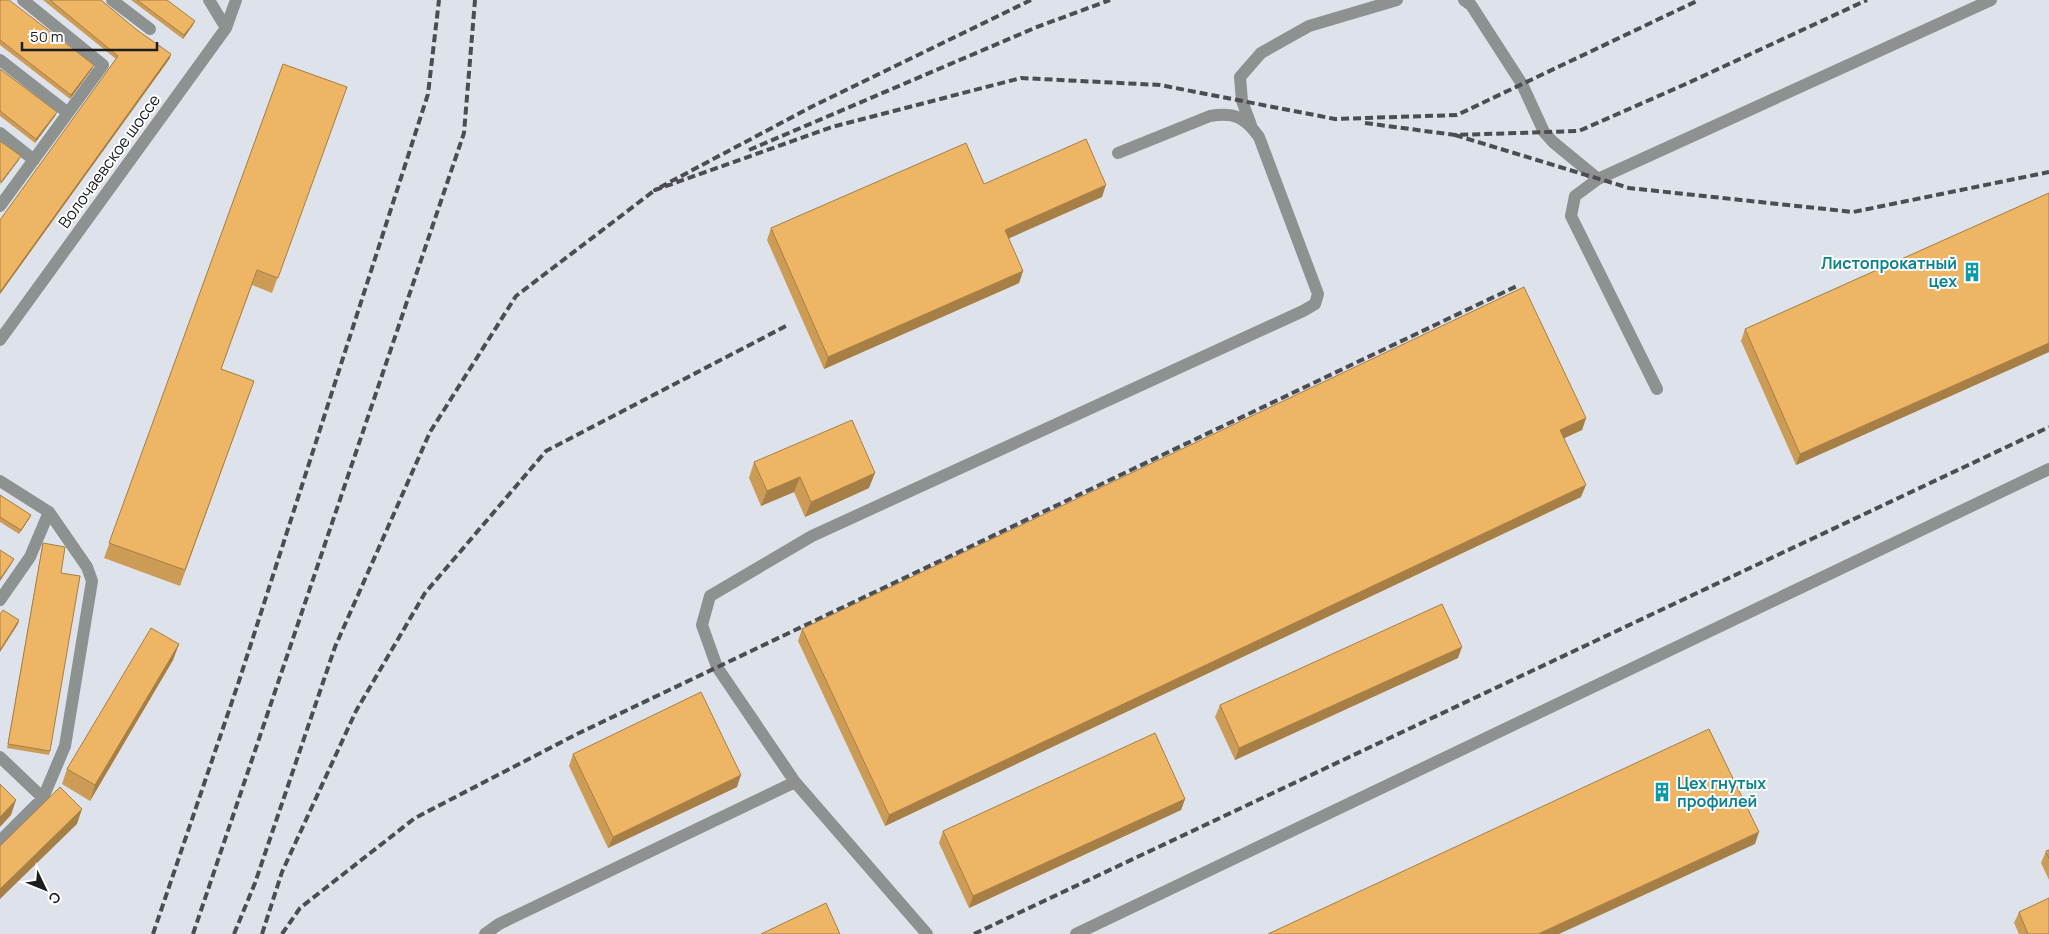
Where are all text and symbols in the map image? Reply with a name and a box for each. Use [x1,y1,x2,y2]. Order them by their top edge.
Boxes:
scale bar [22,20,158,52]
text: 50 m [30,26,64,47]
street label: Волочаевское шоссе [53,90,165,232]
place label: Листопрокатный цех [1821,252,1957,292]
building icon: Листопрокатный цех [1961,261,1983,283]
place label: Цех гнутых профилей [1677,772,1766,812]
building icon: Цех гнутых профилей [1651,781,1673,803]
north arrow [20,864,70,914]
text: С [44,888,65,908]

